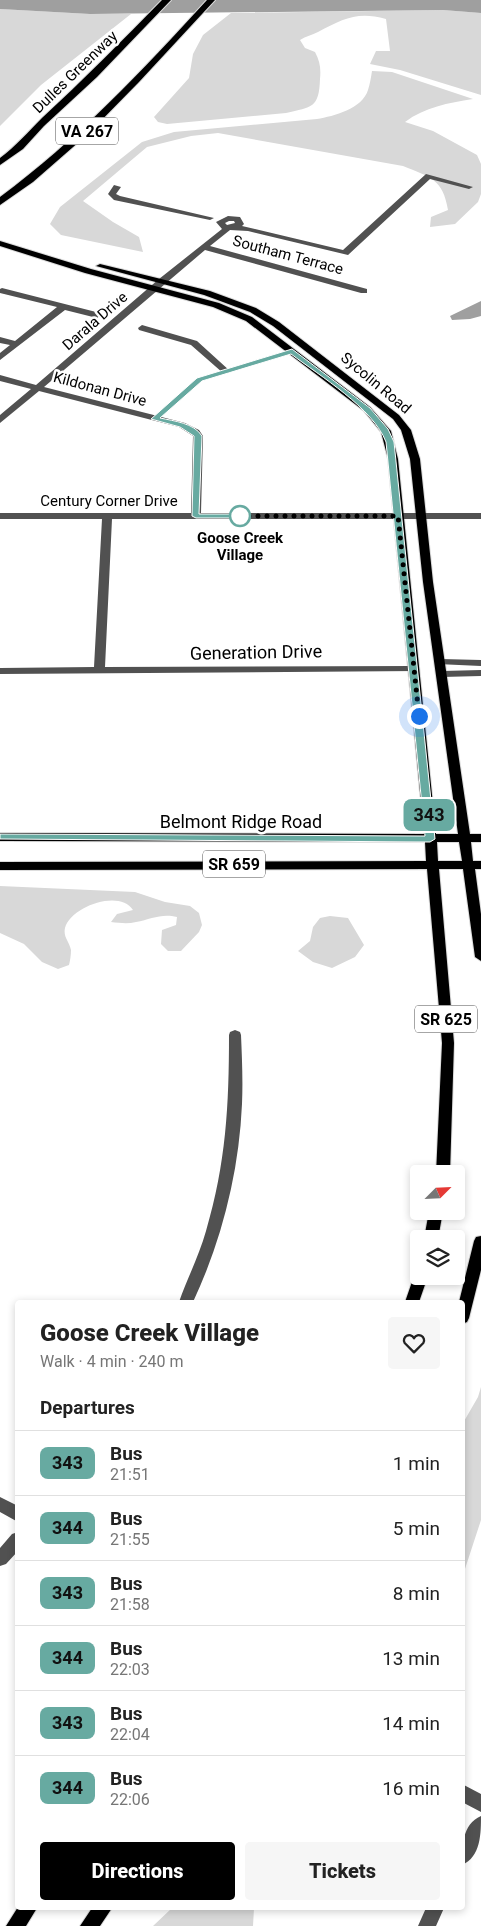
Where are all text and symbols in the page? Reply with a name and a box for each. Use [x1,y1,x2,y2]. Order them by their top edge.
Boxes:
street label: Dulles Greenway [29,27,121,117]
road number: VA 267 [56,118,118,144]
street label: Southam Terrace [231,232,345,278]
street label: Darala Drive [59,288,131,354]
street label: Sycolin Road [337,348,415,418]
street label: Kildonan Drive [51,368,149,410]
street label: Century Corner Drive [40,492,178,510]
marker: Goose Creek Village [229,505,251,527]
place label: Goose Creek Village [197,529,284,564]
street label: Generation Drive [190,640,322,664]
your location [407,704,432,729]
line badge: 343 [400,799,458,831]
text: 343 [414,804,444,825]
street label: Belmont Ridge Road [160,811,322,832]
road number: SR 659 [203,851,265,878]
road number: SR 625 [415,1006,477,1032]
north arrow [410,1165,465,1220]
map controls [410,1165,465,1285]
button: layers [410,1230,465,1285]
button: heart [388,1317,440,1369]
text: Goose Creek Village [40,1319,259,1347]
text: Walk · 4 min · 240 m [40,1352,184,1371]
text: Departures [40,1396,135,1419]
text: Bus [110,1442,143,1465]
text: 343 [52,1452,83,1473]
text: 1 min [393,1452,440,1475]
text: 21:51 [110,1465,150,1484]
text: Bus [110,1507,143,1530]
text: 344 [52,1517,83,1538]
text: 5 min [393,1517,440,1540]
text: 21:55 [110,1530,150,1549]
text: Bus [110,1572,143,1595]
text: 343 [52,1582,83,1603]
text: 8 min [393,1582,440,1605]
text: 21:58 [110,1595,150,1614]
text: Bus [110,1637,143,1660]
text: 344 [52,1647,83,1668]
text: 13 min [382,1647,440,1670]
text: 22:03 [110,1660,150,1679]
text: Bus [110,1702,143,1725]
text: 343 [52,1712,83,1733]
text: 14 min [382,1712,440,1735]
text: 22:04 [110,1725,150,1744]
text: Bus [110,1767,143,1790]
text: 344 [52,1777,83,1798]
text: 16 min [382,1777,440,1800]
text: 22:06 [110,1790,150,1809]
button: Directions [40,1842,235,1900]
button: Tickets [245,1842,440,1900]

